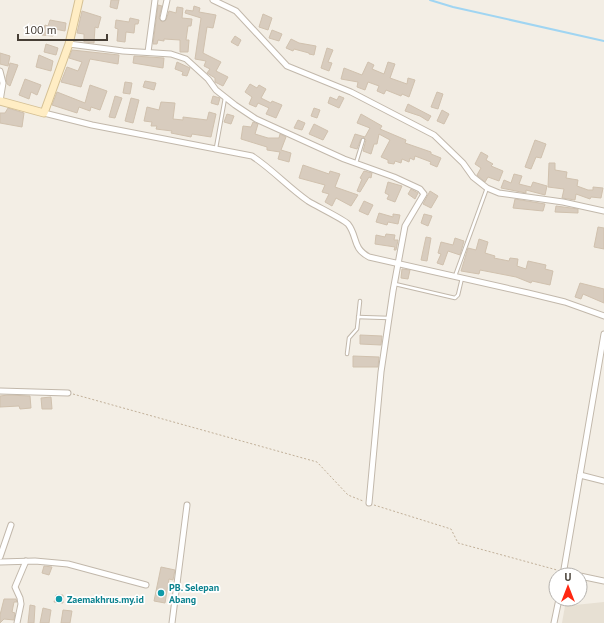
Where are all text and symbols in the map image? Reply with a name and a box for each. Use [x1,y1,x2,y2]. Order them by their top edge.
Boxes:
scale bar [18,16,107,42]
text: 100 m [24,22,57,37]
north arrow [548,567,588,607]
text: U [565,570,572,584]
place label: PB. Selepan Abang [169,581,219,606]
marker: PB. Selepan Abang [156,588,166,598]
place label: Zaemakhrus.my.id [67,593,144,606]
marker: Zaemakhrus.my.id [54,594,64,604]

